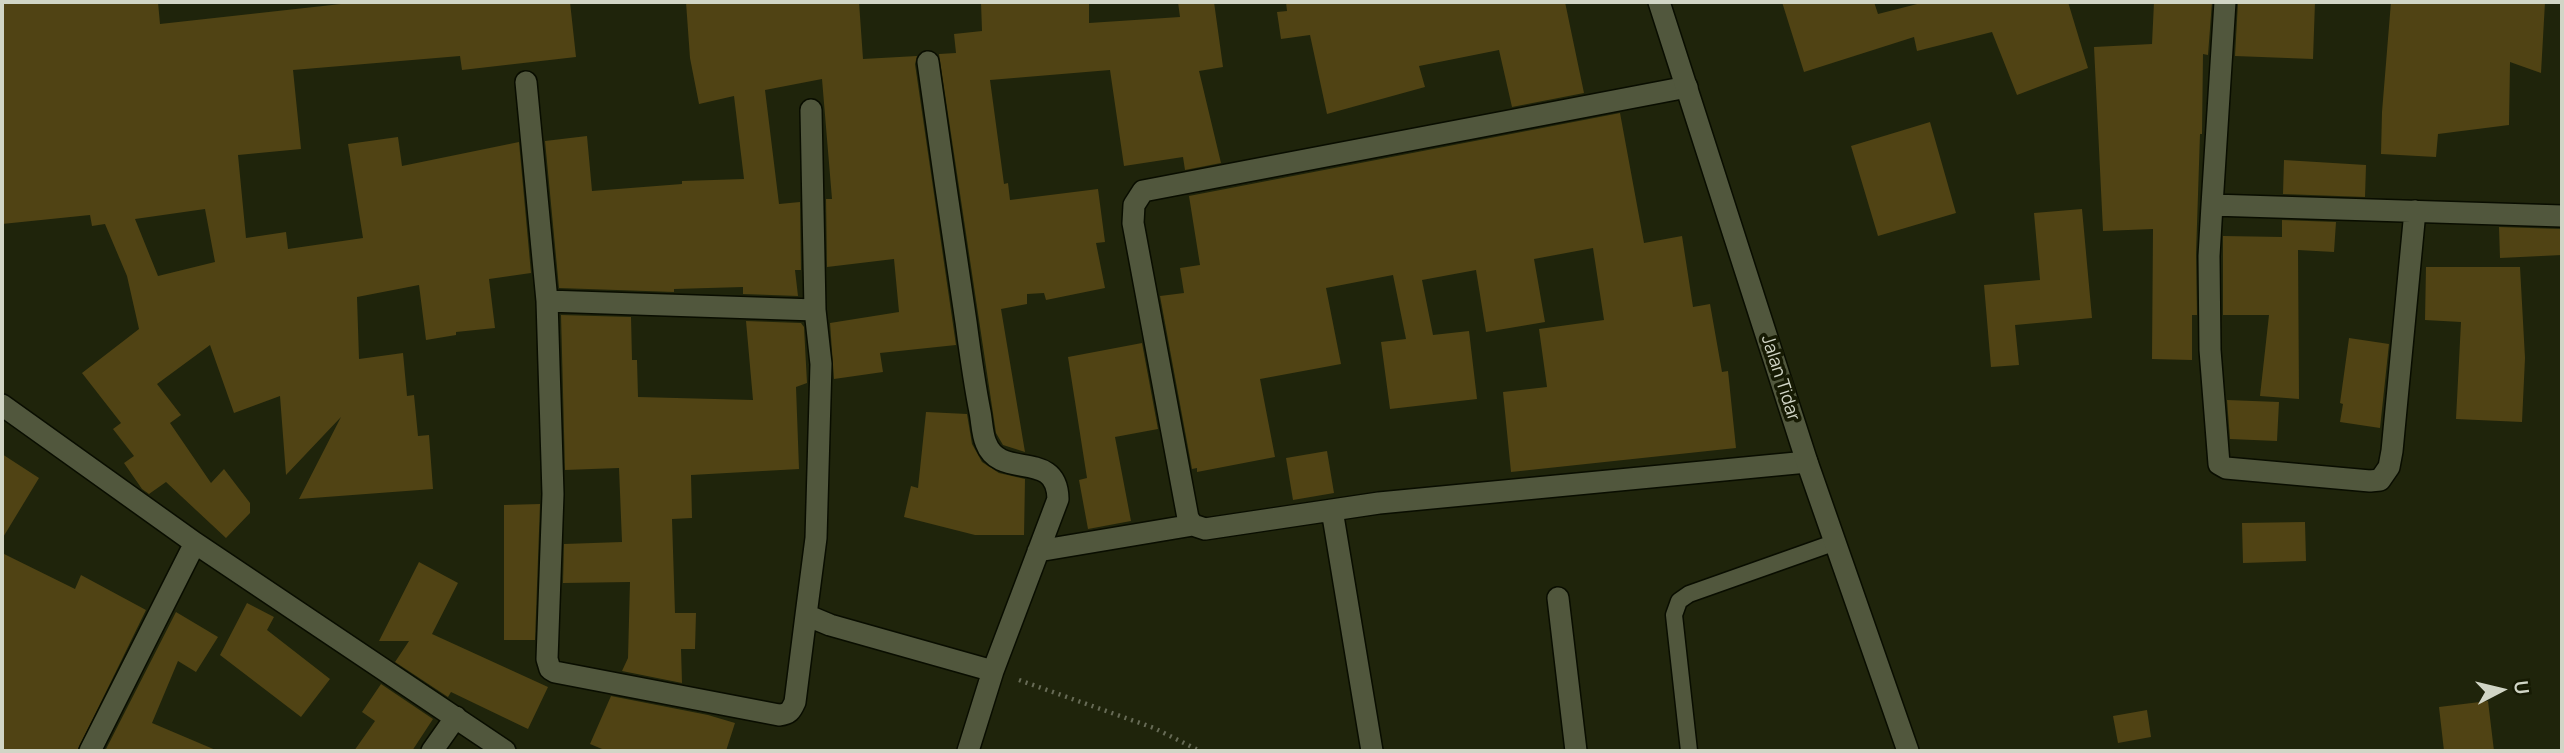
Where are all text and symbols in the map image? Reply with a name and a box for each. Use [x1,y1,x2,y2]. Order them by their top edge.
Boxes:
street label: Jalan Tidar [1756,332,1804,424]
north arrow [2466,655,2536,725]
text: U [2508,679,2536,696]

